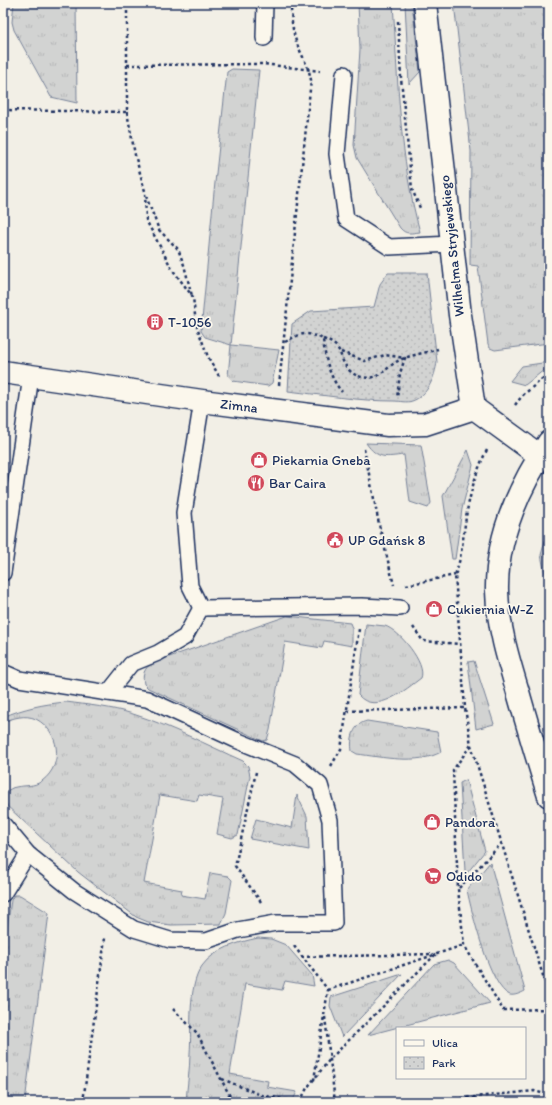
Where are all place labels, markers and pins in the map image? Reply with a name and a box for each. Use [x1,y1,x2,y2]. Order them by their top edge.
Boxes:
building icon: T-1056 [145,312,165,332]
place label: T-1056 [168,314,211,331]
shop icon: Piekarnia Gneba [249,450,269,470]
place label: Piekarnia Gneba [272,452,371,469]
restaurant icon: Bar Caira [246,473,266,493]
place label: Bar Caira [269,475,327,492]
public building icon: UP Gdańsk 8 [325,530,345,550]
place label: UP Gdańsk 8 [348,532,426,549]
shop icon: Cukiernia W-Z [424,599,444,619]
place label: Cukiernia W-Z [447,601,534,618]
shop icon: Pandora [422,812,442,832]
place label: Pandora [445,814,496,831]
supermarket icon: Odido [423,866,443,886]
place label: Odido [446,868,482,885]

